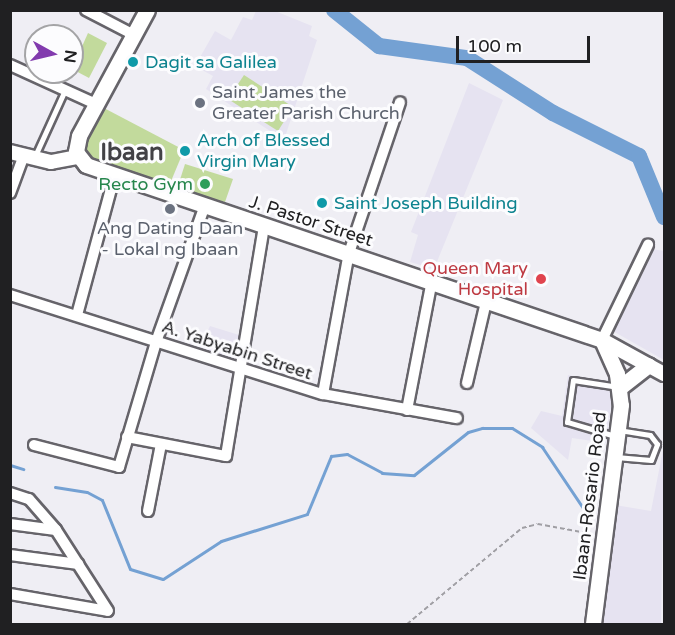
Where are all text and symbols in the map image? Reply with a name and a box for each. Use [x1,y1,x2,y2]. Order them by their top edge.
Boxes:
north arrow [24,24,84,84]
scale bar [459,24,592,62]
text: 100 m [467,35,522,57]
text: N [59,48,81,64]
place label: Dagit sa Galilea [145,51,277,73]
marker: Dagit sa Galilea [126,55,140,69]
place label: Saint James the Greater Parish Church [212,82,400,124]
marker: Saint James the Greater Parish Church [193,96,207,110]
place label: Arch of Blessed Virgin Mary [197,130,330,172]
district label: Ibaan [100,139,164,167]
marker: Arch of Blessed Virgin Mary [178,144,192,158]
place label: Recto Gym [98,173,193,195]
marker: Recto Gym [198,177,212,191]
street label: J. Pastor Street [246,191,376,251]
place label: Saint Joseph Building [334,192,518,214]
marker: Saint Joseph Building [315,196,329,210]
marker: Ang Dating Daan - Lokal ng Ibaan [163,202,177,216]
place label: Ang Dating Daan - Lokal ng Ibaan [97,218,243,260]
place label: Queen Mary Hospital [422,258,528,300]
marker: Queen Mary Hospital [532,270,550,288]
street label: A. Yabyabin Street [159,316,315,384]
street label: Ibaan-Rosario Road [569,411,611,581]

